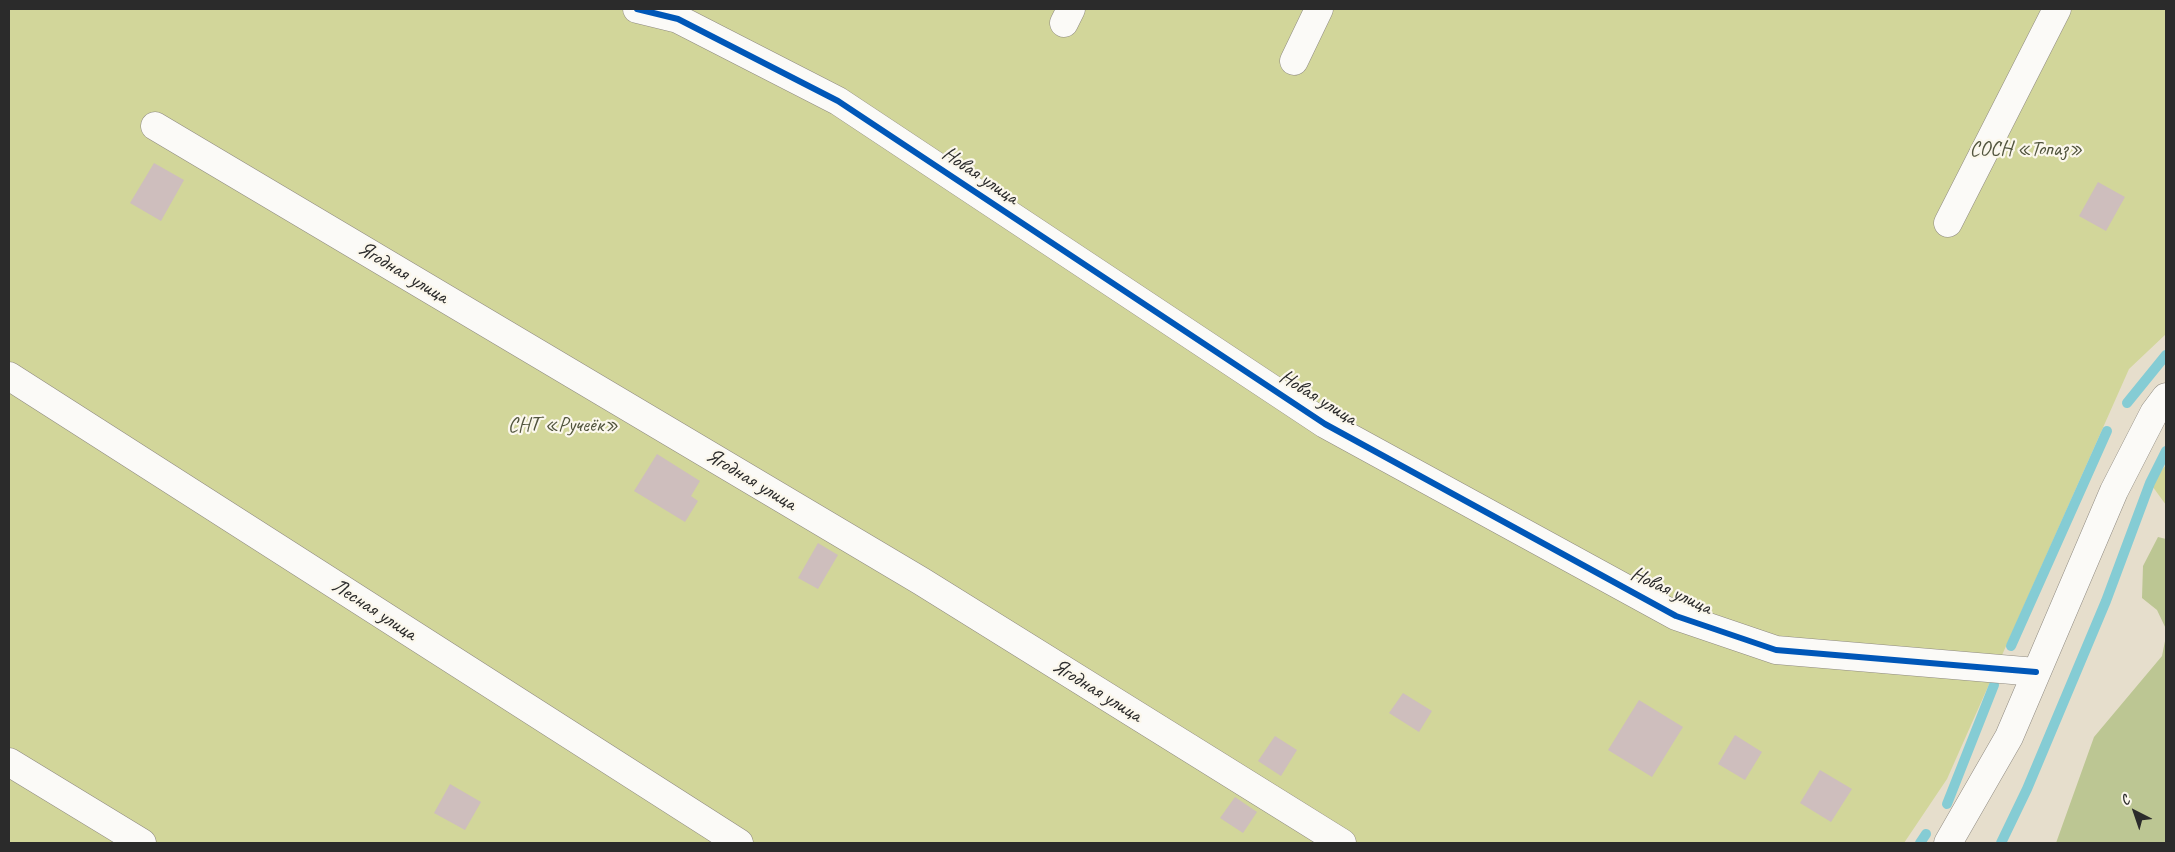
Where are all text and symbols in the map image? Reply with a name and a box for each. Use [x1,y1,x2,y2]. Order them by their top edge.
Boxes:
park label: СОСН «Топаз» [1969,136,2083,162]
street label: Новая улица [937,141,1023,211]
street label: Ягодная улица [353,236,453,310]
street label: Новая улица [1275,364,1361,432]
park label: СНТ «Ручеёк» [508,412,618,438]
street label: Ягодная улица [701,443,801,517]
street label: Новая улица [1626,561,1716,621]
street label: Лесная улица [327,573,421,647]
street label: Ягодная улица [1048,654,1146,728]
north arrow [2110,787,2160,837]
text: С [2117,792,2133,809]

